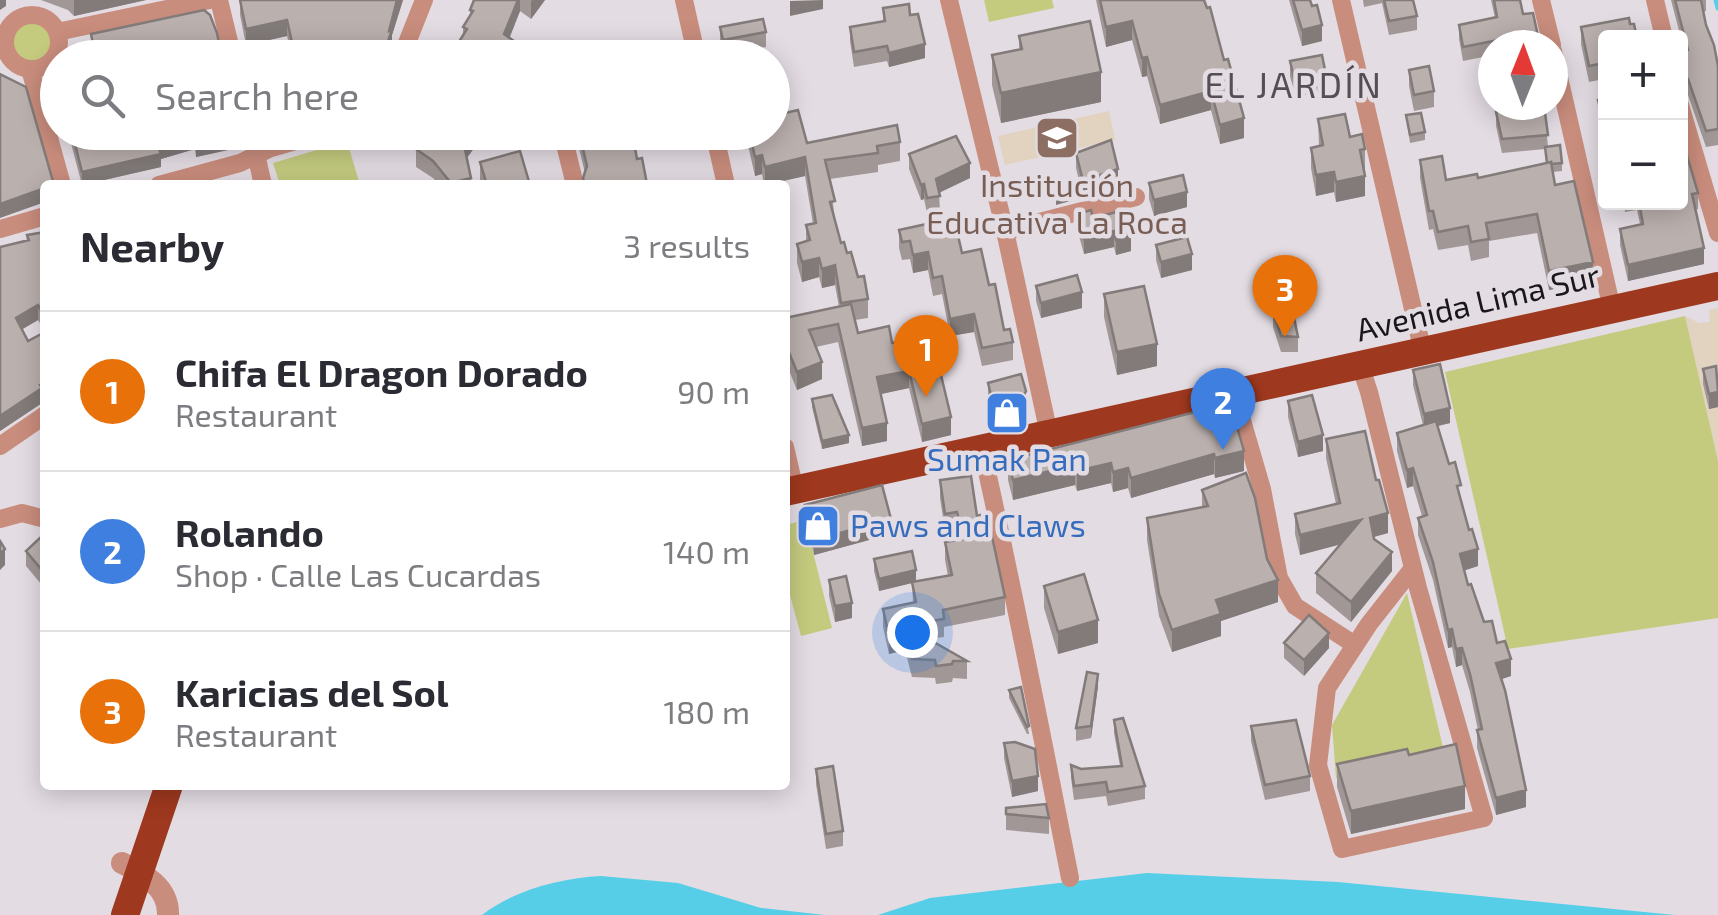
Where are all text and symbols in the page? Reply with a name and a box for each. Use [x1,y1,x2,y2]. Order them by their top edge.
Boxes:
north arrow [1478,30,1568,120]
map controls [1598,30,1688,210]
button: + [1598,30,1688,120]
search box [40,40,790,150]
district label: EL JARDÍN [1205,63,1383,105]
icon: search [75,68,130,123]
text: Search here [155,72,359,118]
school or university icon: Institución Educativa La Roca [1034,115,1080,161]
button: − [1598,120,1688,210]
place label: Institución Educativa La Roca [926,165,1188,240]
text: Nearby [80,220,224,270]
text: 3 results [623,226,750,264]
pin: 3 [1252,255,1318,337]
street label: Avenida Lima Sur [1352,255,1603,348]
pin: 1 [894,314,958,397]
text: Chifa El Dragon Dorado [175,349,588,395]
pin: 2 [1190,368,1256,450]
text: 1 [106,372,119,410]
text: 90 m [677,372,750,410]
shop icon: Sumak Pan [984,390,1030,436]
text: Restaurant [175,395,337,433]
place label: Sumak Pan [927,439,1087,477]
shop icon: Paws and Claws [795,503,841,549]
place label: Paws and Claws [850,505,1086,543]
text: Rolando [175,509,324,555]
text: 2 [103,532,122,570]
text: 140 m [663,532,750,570]
text: Shop · Calle Las Cucardas [175,555,541,593]
your location [887,607,938,658]
text: Karicias del Sol [175,669,448,715]
text: 3 [103,692,122,730]
text: 180 m [663,692,750,730]
text: Restaurant [175,715,337,753]

